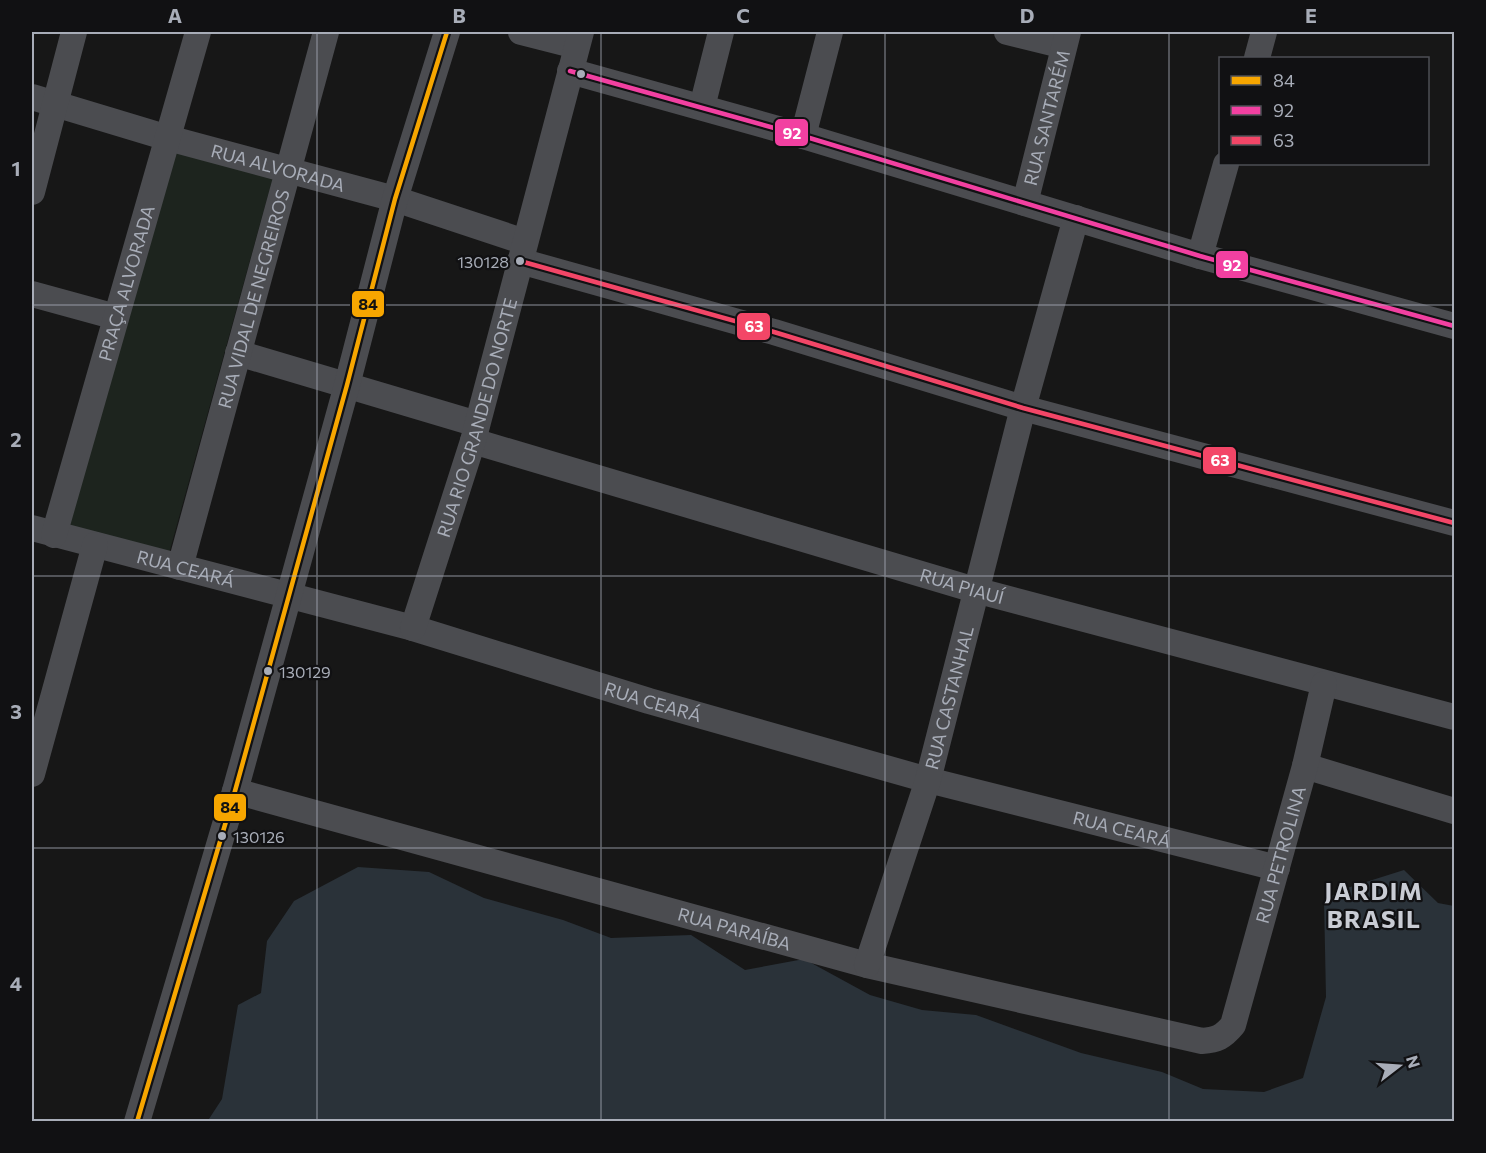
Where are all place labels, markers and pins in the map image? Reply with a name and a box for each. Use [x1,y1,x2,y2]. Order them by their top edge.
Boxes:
unlabelled marker [575,68,587,80]
place label: 130128 [457,252,509,271]
marker: 130128 [514,255,526,267]
place label: 130129 [279,662,331,681]
marker: 130129 [262,665,274,677]
place label: 130126 [233,827,285,846]
marker: 130126 [216,830,228,842]

